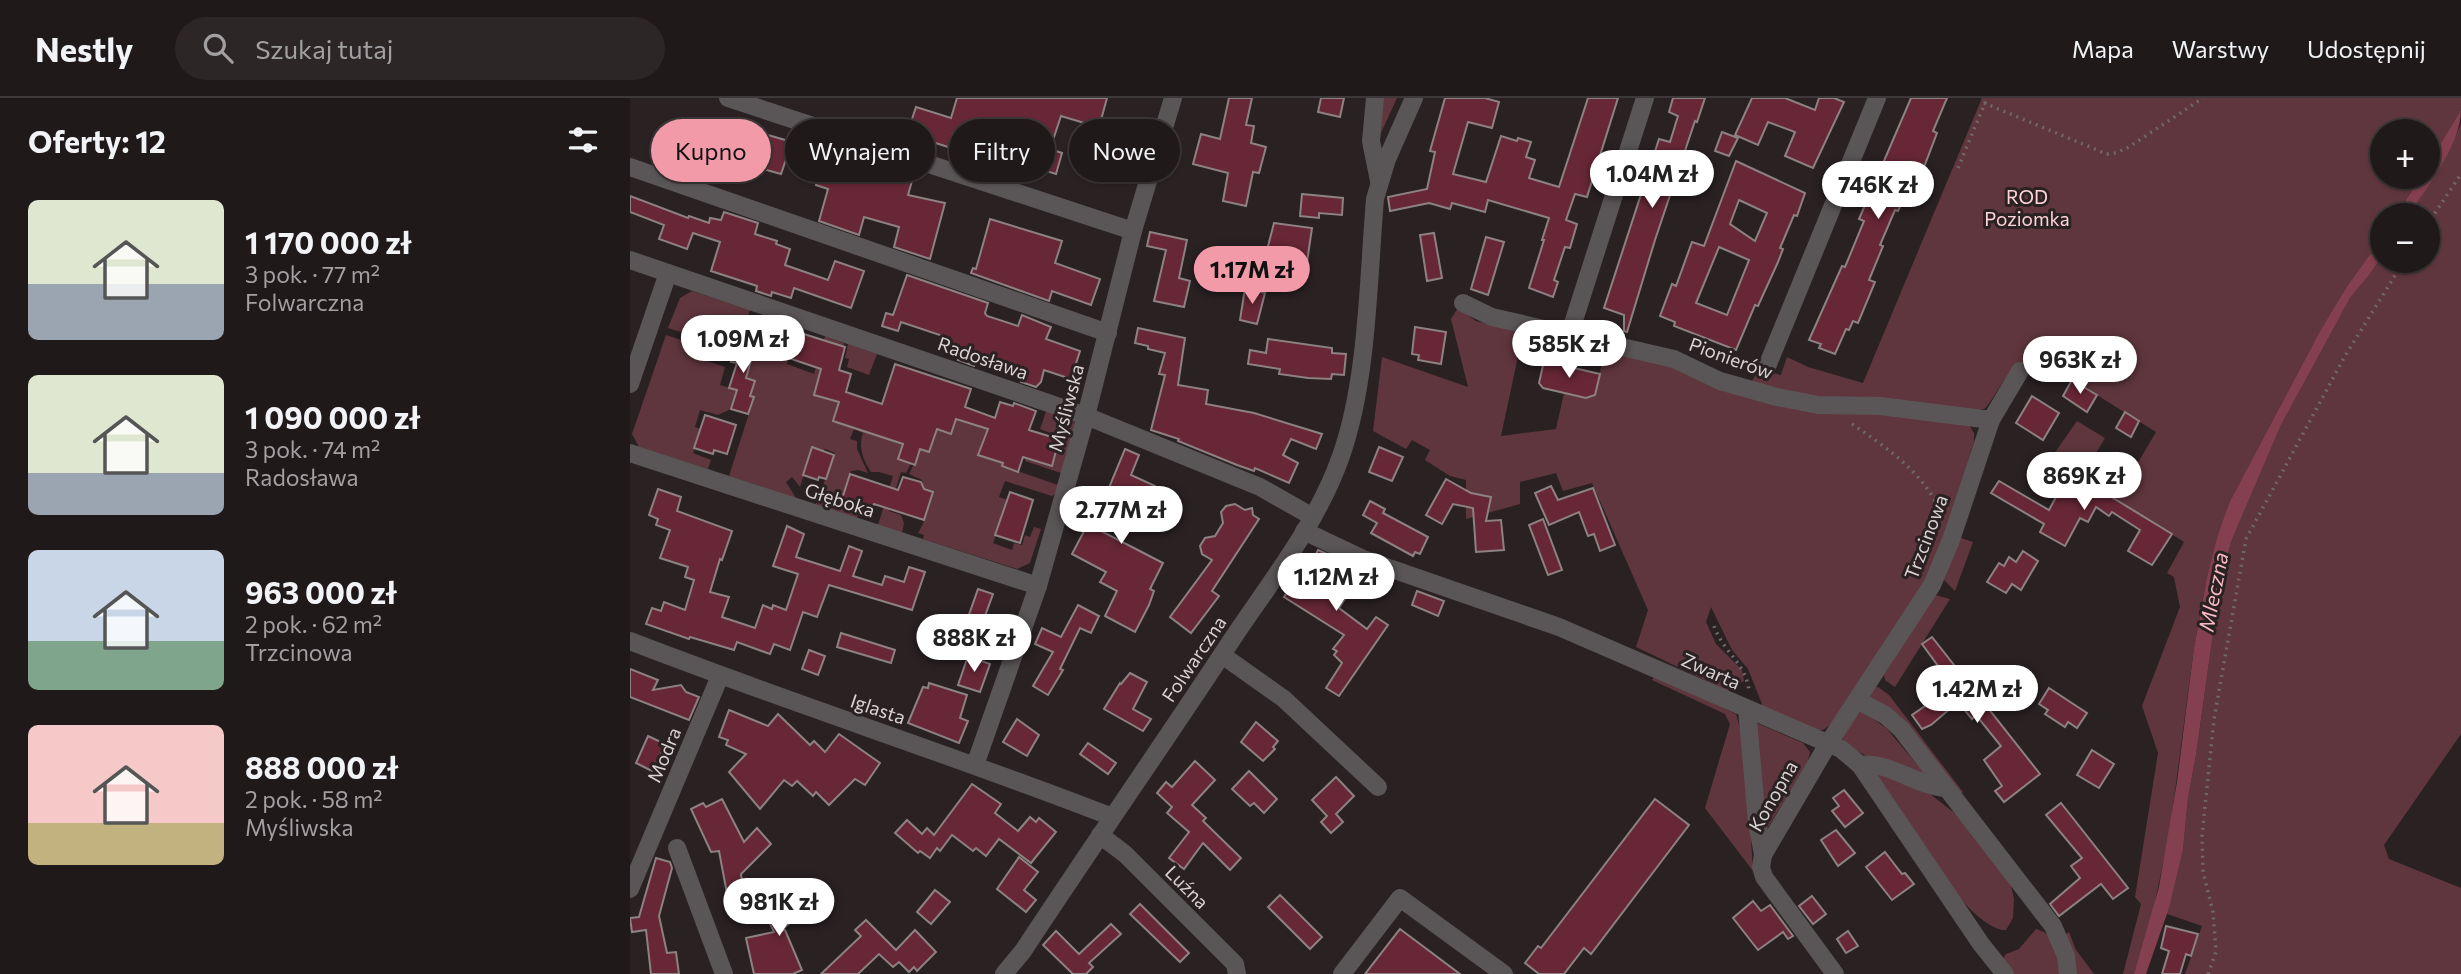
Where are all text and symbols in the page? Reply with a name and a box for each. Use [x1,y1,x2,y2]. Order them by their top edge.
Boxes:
search box [175,17,665,80]
text: Nestly [35,28,133,69]
icon: search [199,29,237,67]
text: Szukaj tutaj [255,33,393,64]
text: Mapa [2072,34,2134,63]
text: Warstwy [2172,34,2269,63]
text: Udostępnij [2307,34,2426,63]
chip: Kupno [651,119,771,182]
chip: Wynajem [785,119,935,182]
chip: Filtry [949,119,1055,182]
chip: Nowe [1069,119,1180,182]
map controls [2370,119,2440,273]
button: + [2370,119,2440,189]
icon: filters [564,121,602,159]
text: Oferty: 12 [28,122,166,159]
pin: 1.04M zł [1580,150,1724,210]
text: 1.04M zł [1606,159,1698,187]
pin: 746K zł [1813,162,1943,221]
text: 746K zł [1838,170,1918,198]
park label: ROD Poziomka [1984,185,2070,230]
button: − [2370,203,2440,273]
text: 1 170 000 zł [245,223,411,260]
icon: home [84,228,168,312]
pin: 1.17M zł [1180,246,1324,306]
text: 1.17M zł [1210,255,1294,283]
text: 3 pok. · 77 m² [245,260,380,288]
text: Folwarczna [245,288,364,316]
pin: 1.09M zł [671,316,815,375]
pin: 585K zł [1504,320,1634,380]
text: 1.09M zł [697,324,789,352]
text: 585K zł [1528,329,1610,357]
street label: Radosława [935,331,1031,384]
street label: Pionierów [1686,332,1776,383]
pin: 963K zł [2015,336,2145,396]
text: 963K zł [2039,345,2121,373]
street label: Myśliwska [1043,362,1088,454]
text: 1 090 000 zł [245,398,420,435]
icon: home [84,403,168,487]
text: 3 pok. · 74 m² [245,435,380,463]
pin: 869K zł [2019,452,2149,512]
text: 869K zł [2043,461,2125,489]
text: Radosława [245,463,359,491]
street label: Głęboka [802,477,878,522]
pin: 2.77M zł [1049,486,1193,546]
street label: Trzcinowa [1899,491,1952,582]
text: 2.77M zł [1076,495,1166,523]
water label: Mleczna [2193,550,2232,634]
pin: 1.12M zł [1264,554,1408,613]
text: 1.12M zł [1294,562,1378,590]
text: 963 000 zł [245,573,397,610]
icon: home [84,578,168,662]
text: 2 pok. · 62 m² [245,610,382,638]
street label: Folwarczna [1156,611,1231,706]
pin: 888K zł [909,614,1039,674]
text: 888K zł [932,623,1016,651]
text: Trzcinowa [245,638,352,666]
street label: Zwarta [1678,647,1744,694]
pin: 1.42M zł [1905,666,2049,725]
text: 1.42M zł [1932,674,2022,702]
street label: Iglasta [848,688,909,729]
street label: Modra [642,724,685,786]
text: 888 000 zł [245,748,398,785]
icon: home [84,753,168,837]
street label: Konopna [1743,756,1802,835]
text: 2 pok. · 58 m² [245,785,383,813]
text: Myśliwska [245,813,354,841]
street label: Luźna [1161,860,1214,913]
pin: 981K zł [714,878,844,938]
text: 981K zł [739,887,819,915]

